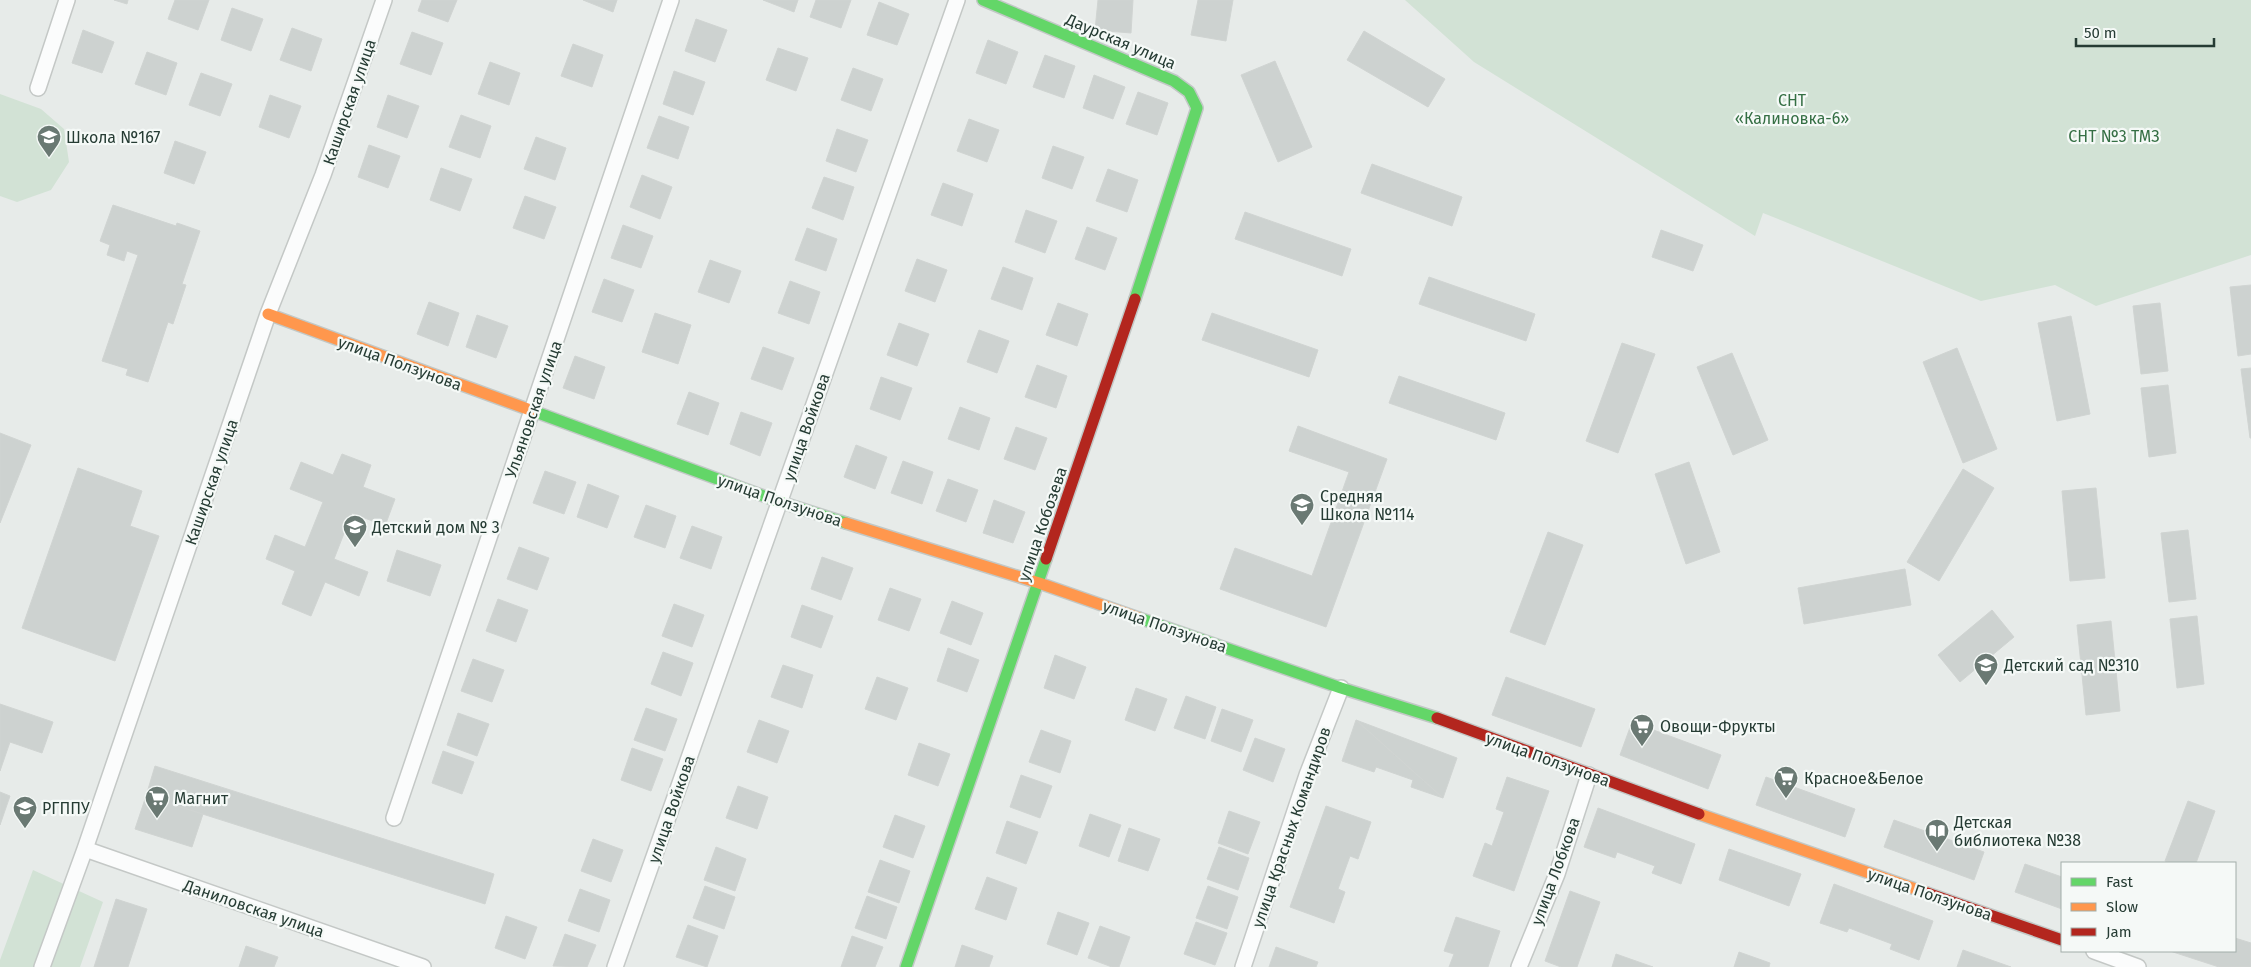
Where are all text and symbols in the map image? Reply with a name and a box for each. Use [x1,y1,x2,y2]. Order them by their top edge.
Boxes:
street label: Даурская улица [1062,9,1179,73]
scale bar [2076,15,2214,47]
text: 50 m [2084,24,2117,42]
street label: Каширская улица [319,37,380,168]
park label: СНТ «Калиновка-6» [1735,91,1849,128]
school or university icon: Школа №167 [36,124,62,158]
park label: СНТ №3 ТМЗ [2068,127,2160,146]
place label: Школа №167 [66,128,160,147]
street label: улица Ползунова [335,332,464,395]
street label: Ульяновская улица [501,338,566,480]
street label: улица Войкова [779,371,834,483]
street label: Каширская улица [181,417,242,548]
street label: улица Кобозева [1014,464,1071,584]
street label: улица Ползунова [715,470,844,531]
place label: Средняя Школа №114 [1320,487,1415,524]
school or university icon: Средняя Школа №114 [1289,492,1315,526]
school or university icon: Детский дом № 3 [342,514,368,548]
place label: Детский дом № 3 [371,518,500,537]
street label: улица Ползунова [1100,596,1229,657]
school or university icon: Детский сад №310 [1973,652,1999,686]
place label: Детский сад №310 [2003,656,2139,675]
supermarket icon: Овощи-Фрукты [1629,713,1655,747]
place label: Овощи-Фрукты [1660,717,1776,736]
street label: улица Красных Командиров [1248,724,1335,930]
street label: улица Ползунова [1483,728,1612,791]
street label: улица Войкова [644,753,699,865]
supermarket icon: Красное&Белое [1773,765,1799,799]
place label: Красное&Белое [1804,769,1923,788]
supermarket icon: Магнит [144,785,170,819]
place label: Магнит [174,789,229,808]
school or university icon: РГППУ [12,795,38,829]
place label: РГППУ [42,799,90,818]
place label: Детская библиотека №38 [1953,813,2081,850]
street label: улица Лобкова [1527,815,1584,928]
library icon: Детская библиотека №38 [1924,818,1950,852]
legend [2061,862,2236,952]
street label: улица Ползунова [1865,864,1994,925]
text: Fast [2106,873,2133,891]
street label: Даниловская улица [180,875,326,941]
text: Slow [2106,898,2138,916]
text: Jam [2106,923,2132,941]

